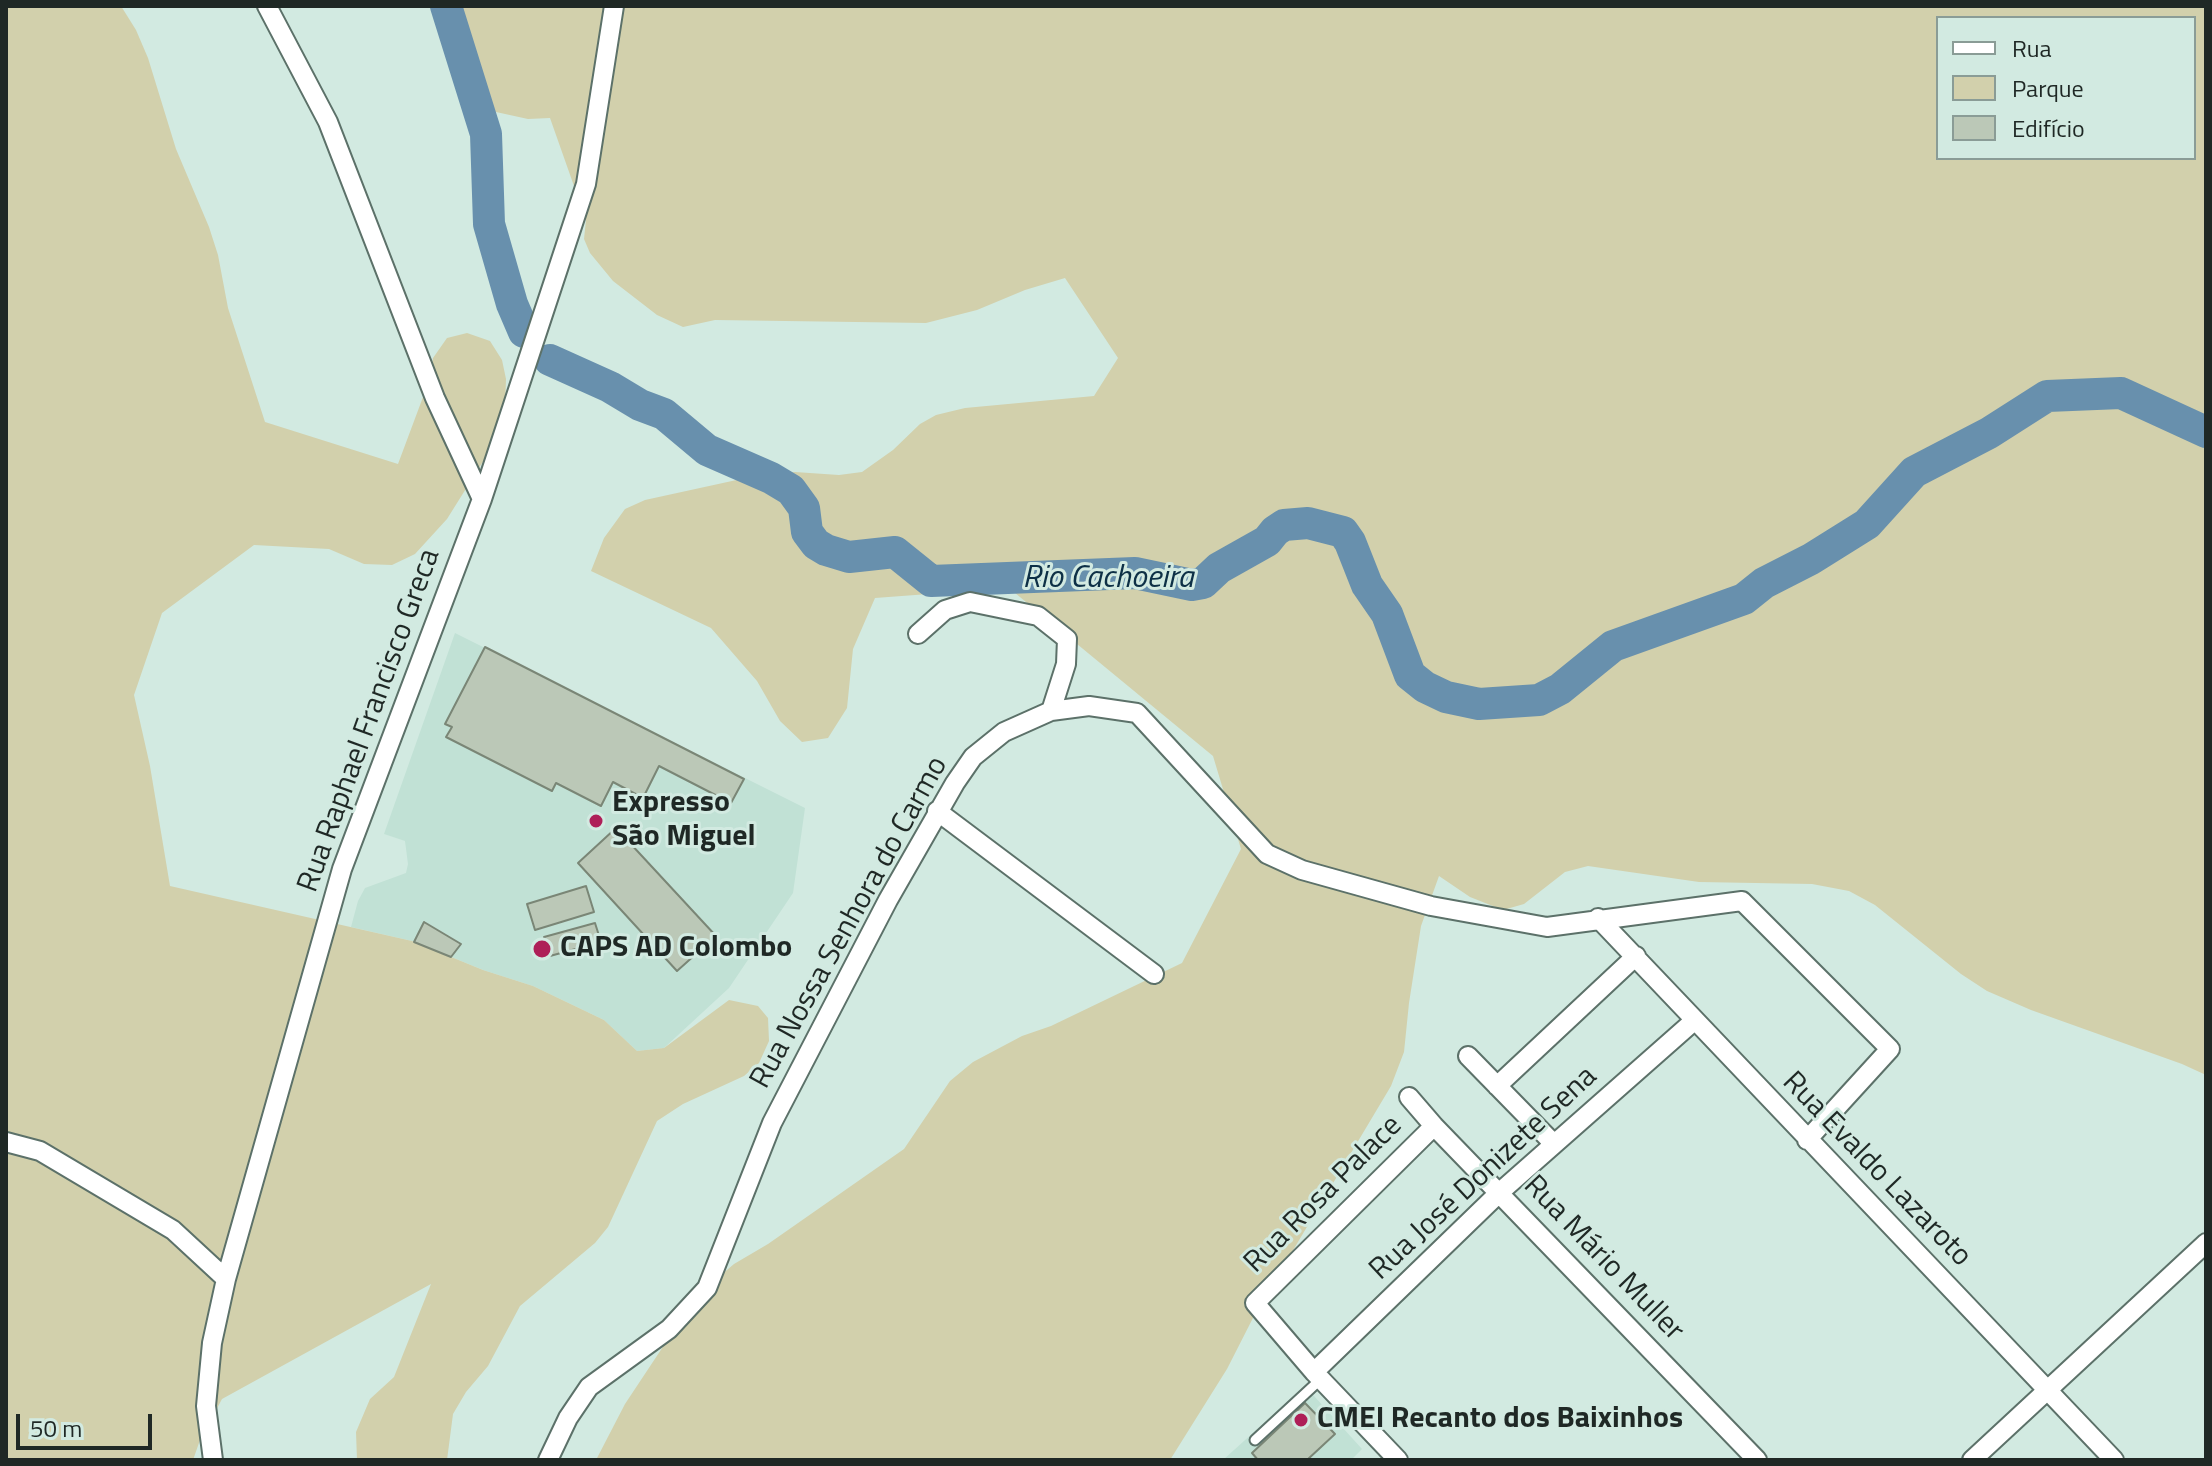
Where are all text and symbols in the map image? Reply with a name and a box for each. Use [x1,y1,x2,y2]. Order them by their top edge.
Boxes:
legend [1936,16,2196,160]
text: Rua [2012,30,2051,66]
text: Parque [2012,70,2084,106]
text: Edifício [2012,110,2085,146]
street label: Rua Raphael Francisco Greca [291,545,449,897]
water label: Rio Cachoeira [1022,560,1194,598]
street label: Rua Nossa Senhora do Carmo [744,751,956,1095]
place label: Expresso São Miguel [612,786,756,856]
marker: Expresso São Miguel [587,812,605,830]
place label: CAPS AD Colombo [560,931,792,967]
marker: CAPS AD Colombo [531,938,553,960]
street label: Rua José Donizete Sena [1363,1059,1605,1289]
street label: Rua Evaldo Lazaroto [1774,1065,1978,1275]
street label: Rua Rosa Palace [1238,1109,1410,1281]
street label: Rua Mário Muller [1515,1169,1691,1349]
scale bar [20,1398,156,1448]
place label: CMEI Recanto dos Baixinhos [1317,1402,1683,1438]
text: 50 m [30,1410,82,1446]
marker: CMEI Recanto dos Baixinhos [1292,1411,1310,1429]

